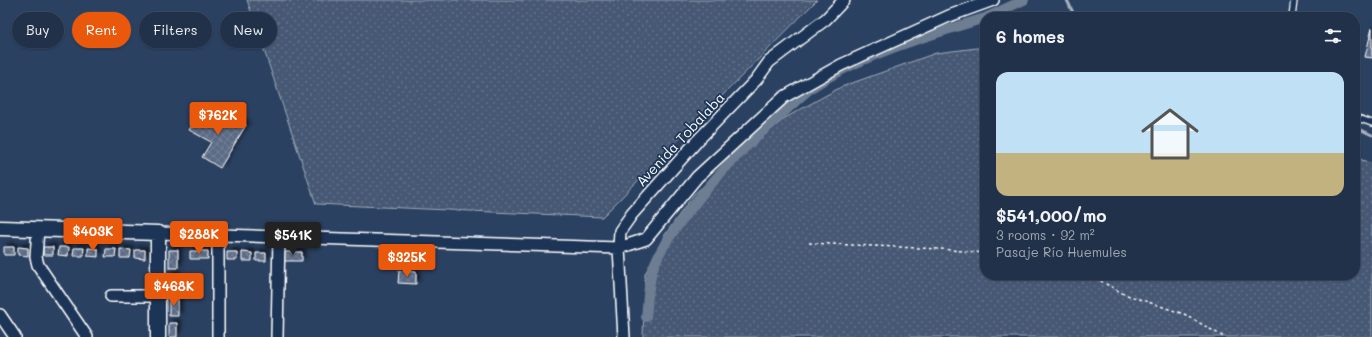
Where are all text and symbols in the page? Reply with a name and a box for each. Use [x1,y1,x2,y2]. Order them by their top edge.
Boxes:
chip: Buy [12,12,64,48]
chip: Rent [72,12,131,48]
chip: Filters [139,12,212,48]
chip: New [220,12,277,48]
text: 6 homes [996,25,1065,47]
icon: filters [1322,25,1344,47]
street label: Avenida Tobalaba [631,88,729,190]
icon: home [1134,98,1206,170]
pin: $762K [190,102,246,136]
text: $762K [199,106,237,123]
text: $541,000/mo [996,204,1107,226]
pin: $403K [65,218,121,252]
pin: $288K [171,221,227,255]
text: $403K [73,222,114,239]
pin: $541K [265,222,321,256]
text: $288K [179,225,219,242]
text: $541K [274,226,312,243]
text: 3 rooms · 92 m² [996,226,1095,243]
text: Pasaje Río Huemules [996,243,1127,260]
pin: $325K [379,244,435,278]
text: $325K [387,248,427,265]
pin: $468K [146,273,202,307]
text: $468K [154,277,194,294]

